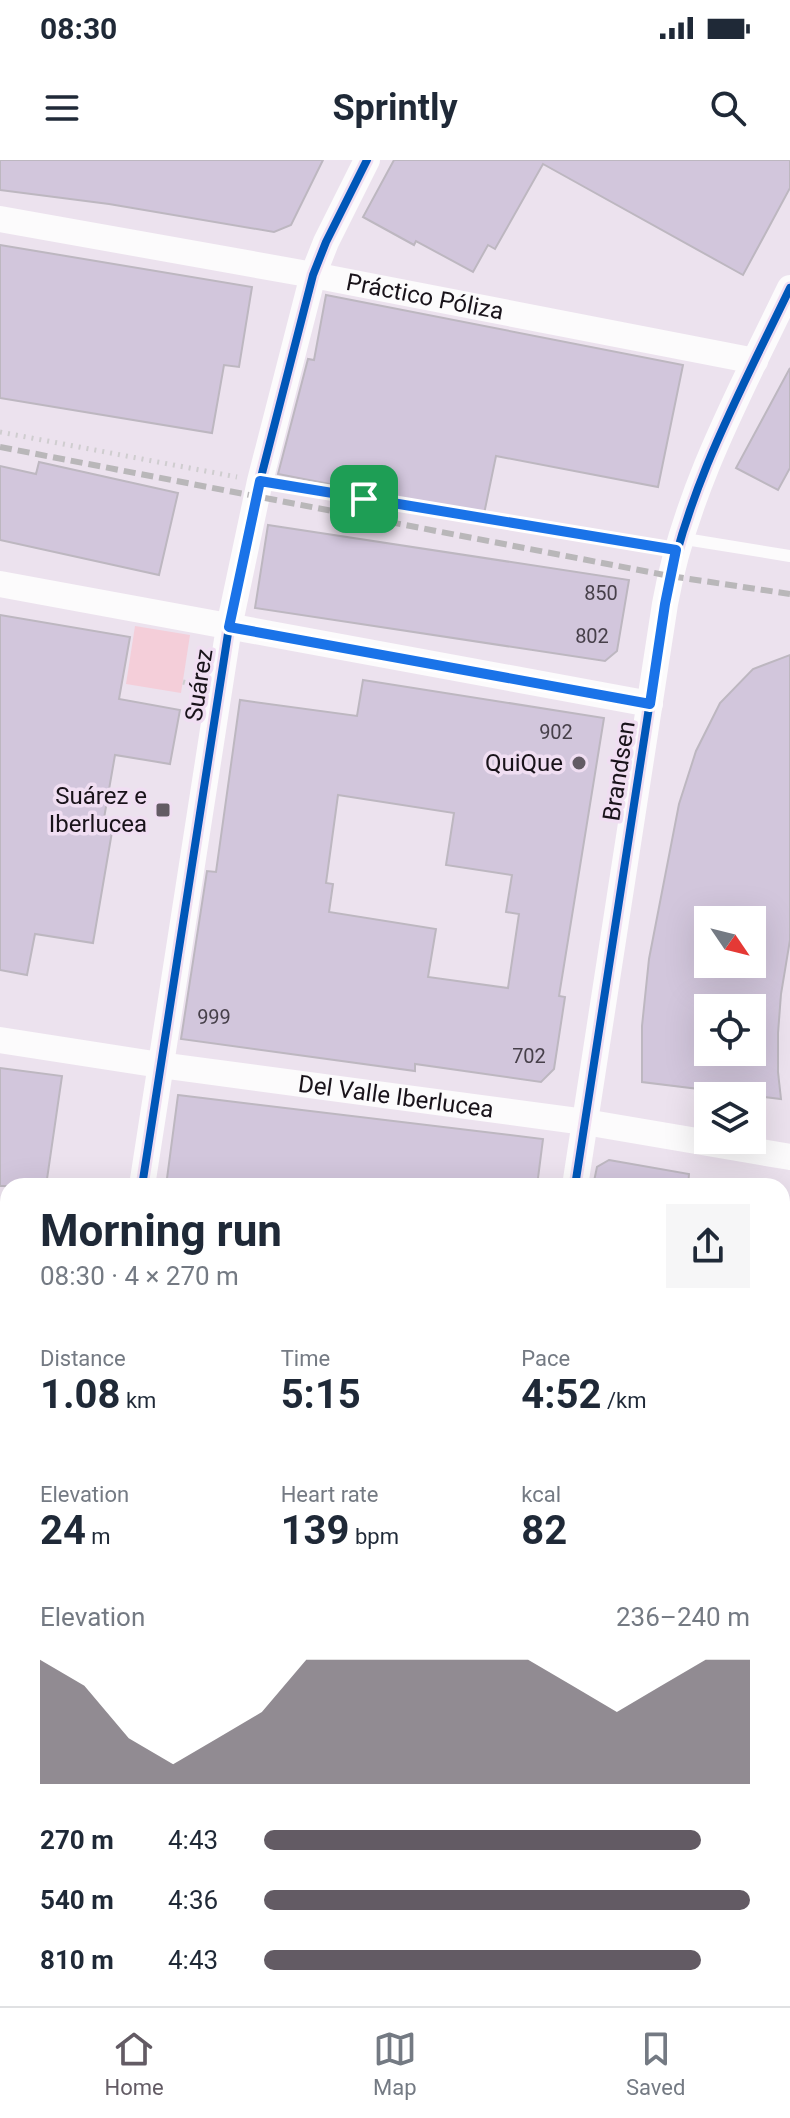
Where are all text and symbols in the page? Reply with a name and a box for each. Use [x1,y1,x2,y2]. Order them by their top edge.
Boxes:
text: 08:30 [40,11,117,46]
icon: menu [40,86,84,130]
icon: search [706,86,750,130]
text: Sprintly [332,87,458,129]
street label: Práctico Póliza [344,268,506,326]
pin [330,465,398,533]
icon: arrive [342,477,386,521]
house number: 850 [584,581,618,605]
house number: 802 [575,624,609,648]
street label: Suárez [179,647,219,723]
street label: Brandsen [597,719,641,823]
house number: 902 [539,720,573,744]
place label: QuiQue [485,749,563,777]
marker: QuiQue [570,754,588,772]
place label: Suárez e Iberlucea [49,782,147,838]
marker: Suárez e Iberlucea [154,801,172,819]
north arrow [694,906,766,978]
map controls [694,906,766,1154]
button: locate [694,994,766,1066]
house number: 999 [197,1005,231,1029]
house number: 702 [512,1044,546,1068]
street label: Del Valle Iberlucea [297,1070,495,1124]
button: layers [694,1082,766,1154]
button: share [666,1204,750,1288]
text: Morning run [40,1205,282,1257]
text: 08:30 · 4 × 270 m [40,1261,239,1291]
text: Distance [40,1346,126,1371]
text: Time [281,1346,330,1371]
text: Pace [521,1346,570,1371]
text: 1.08 [40,1371,120,1418]
text: 5:15 [281,1371,361,1418]
text: 4:52 [521,1371,601,1418]
text: km [120,1388,156,1413]
text: /km [601,1388,646,1413]
text: Elevation [40,1482,129,1507]
text: Heart rate [281,1482,379,1507]
text: kcal [521,1482,561,1507]
text: 24 [40,1507,86,1554]
text: 139 [281,1507,350,1554]
text: 82 [521,1507,567,1554]
text: m [86,1524,111,1549]
text: bpm [350,1524,399,1549]
text: Elevation [40,1602,145,1632]
text: 236–240 m [616,1602,750,1632]
text: 270 m [40,1825,114,1855]
text: 4:43 [168,1825,218,1855]
text: 540 m [40,1885,114,1915]
text: 4:36 [168,1885,218,1915]
text: 810 m [40,1945,114,1975]
text: 4:43 [168,1945,218,1975]
tab: Home [105,2027,164,2100]
tab: Map [373,2027,417,2100]
tab: Saved [626,2027,685,2100]

